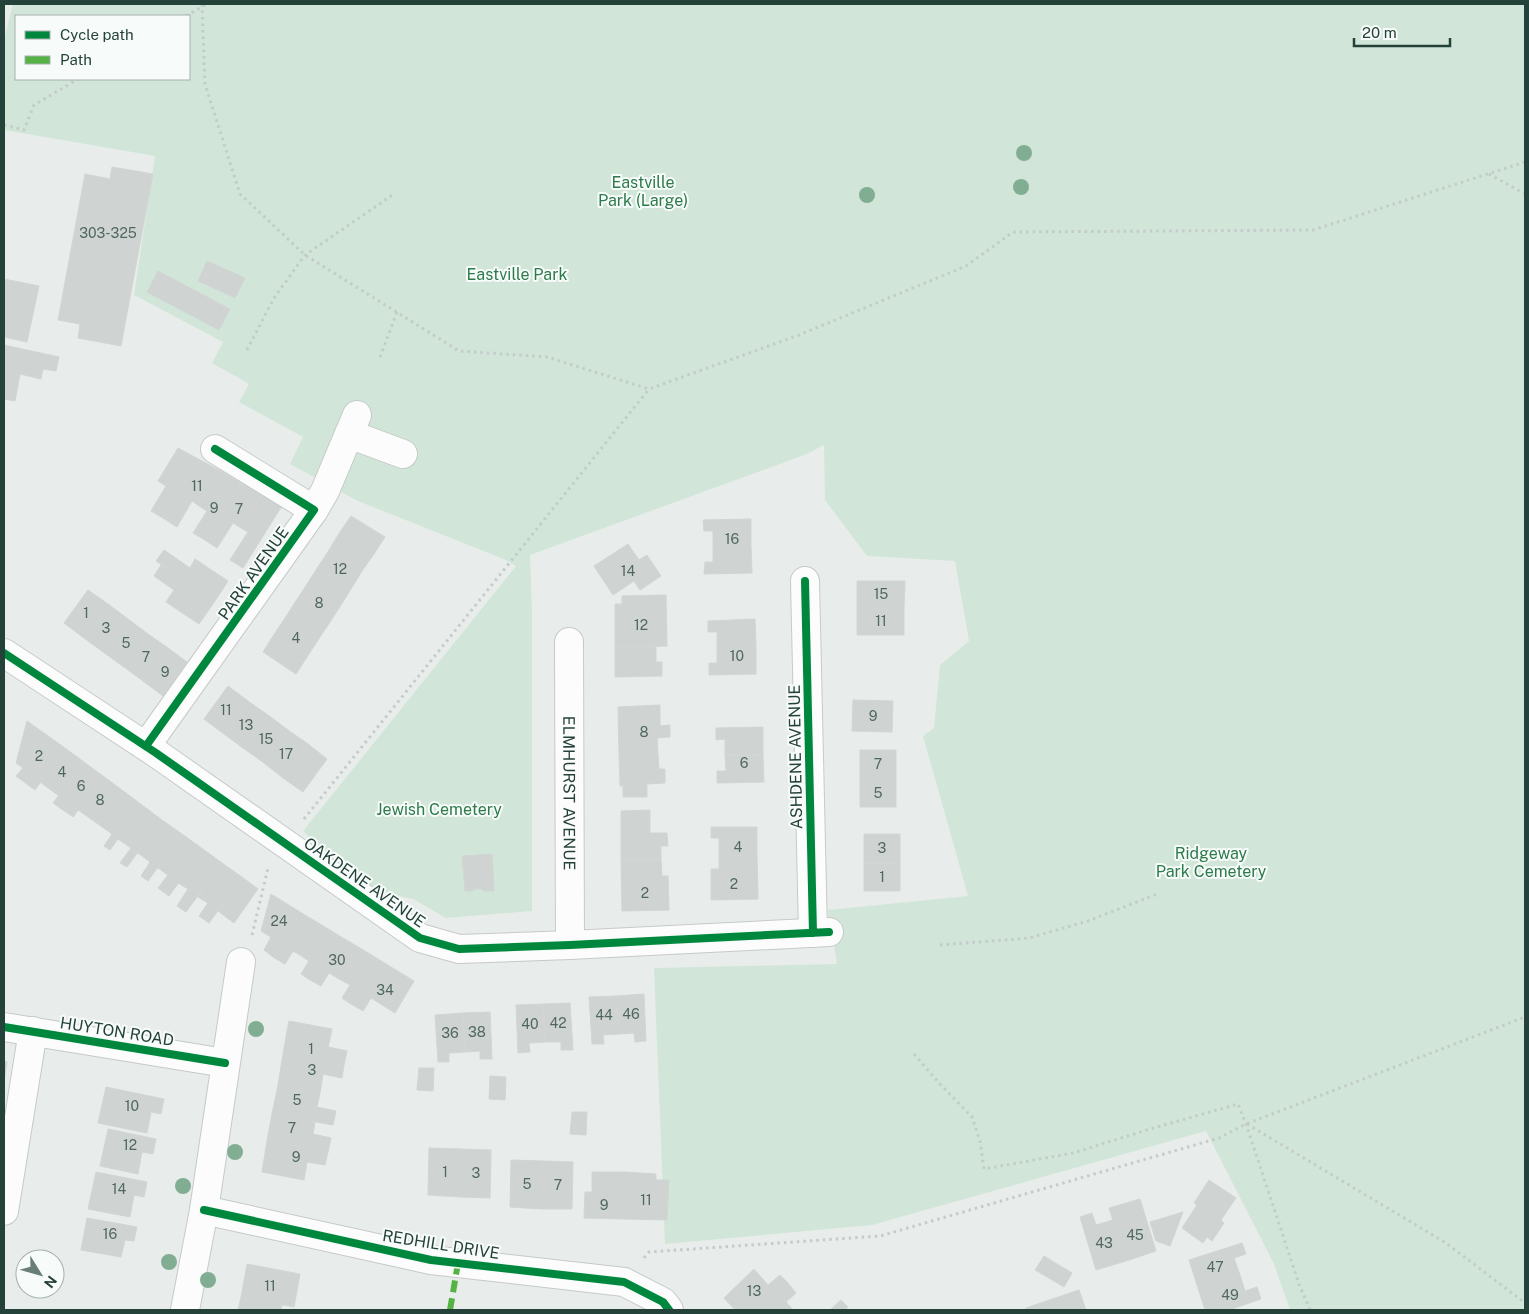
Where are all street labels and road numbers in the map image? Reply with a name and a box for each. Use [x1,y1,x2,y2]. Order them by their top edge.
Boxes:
street label: PARK AVENUE [214,523,293,624]
street label: ASHDENE AVENUE [785,685,806,829]
street label: ELMHURST AVENUE [559,716,579,870]
street label: OAKDENE AVENUE [300,833,429,931]
street label: HUYTON ROAD [59,1013,175,1050]
street label: REDHILL DRIVE [381,1226,501,1263]

